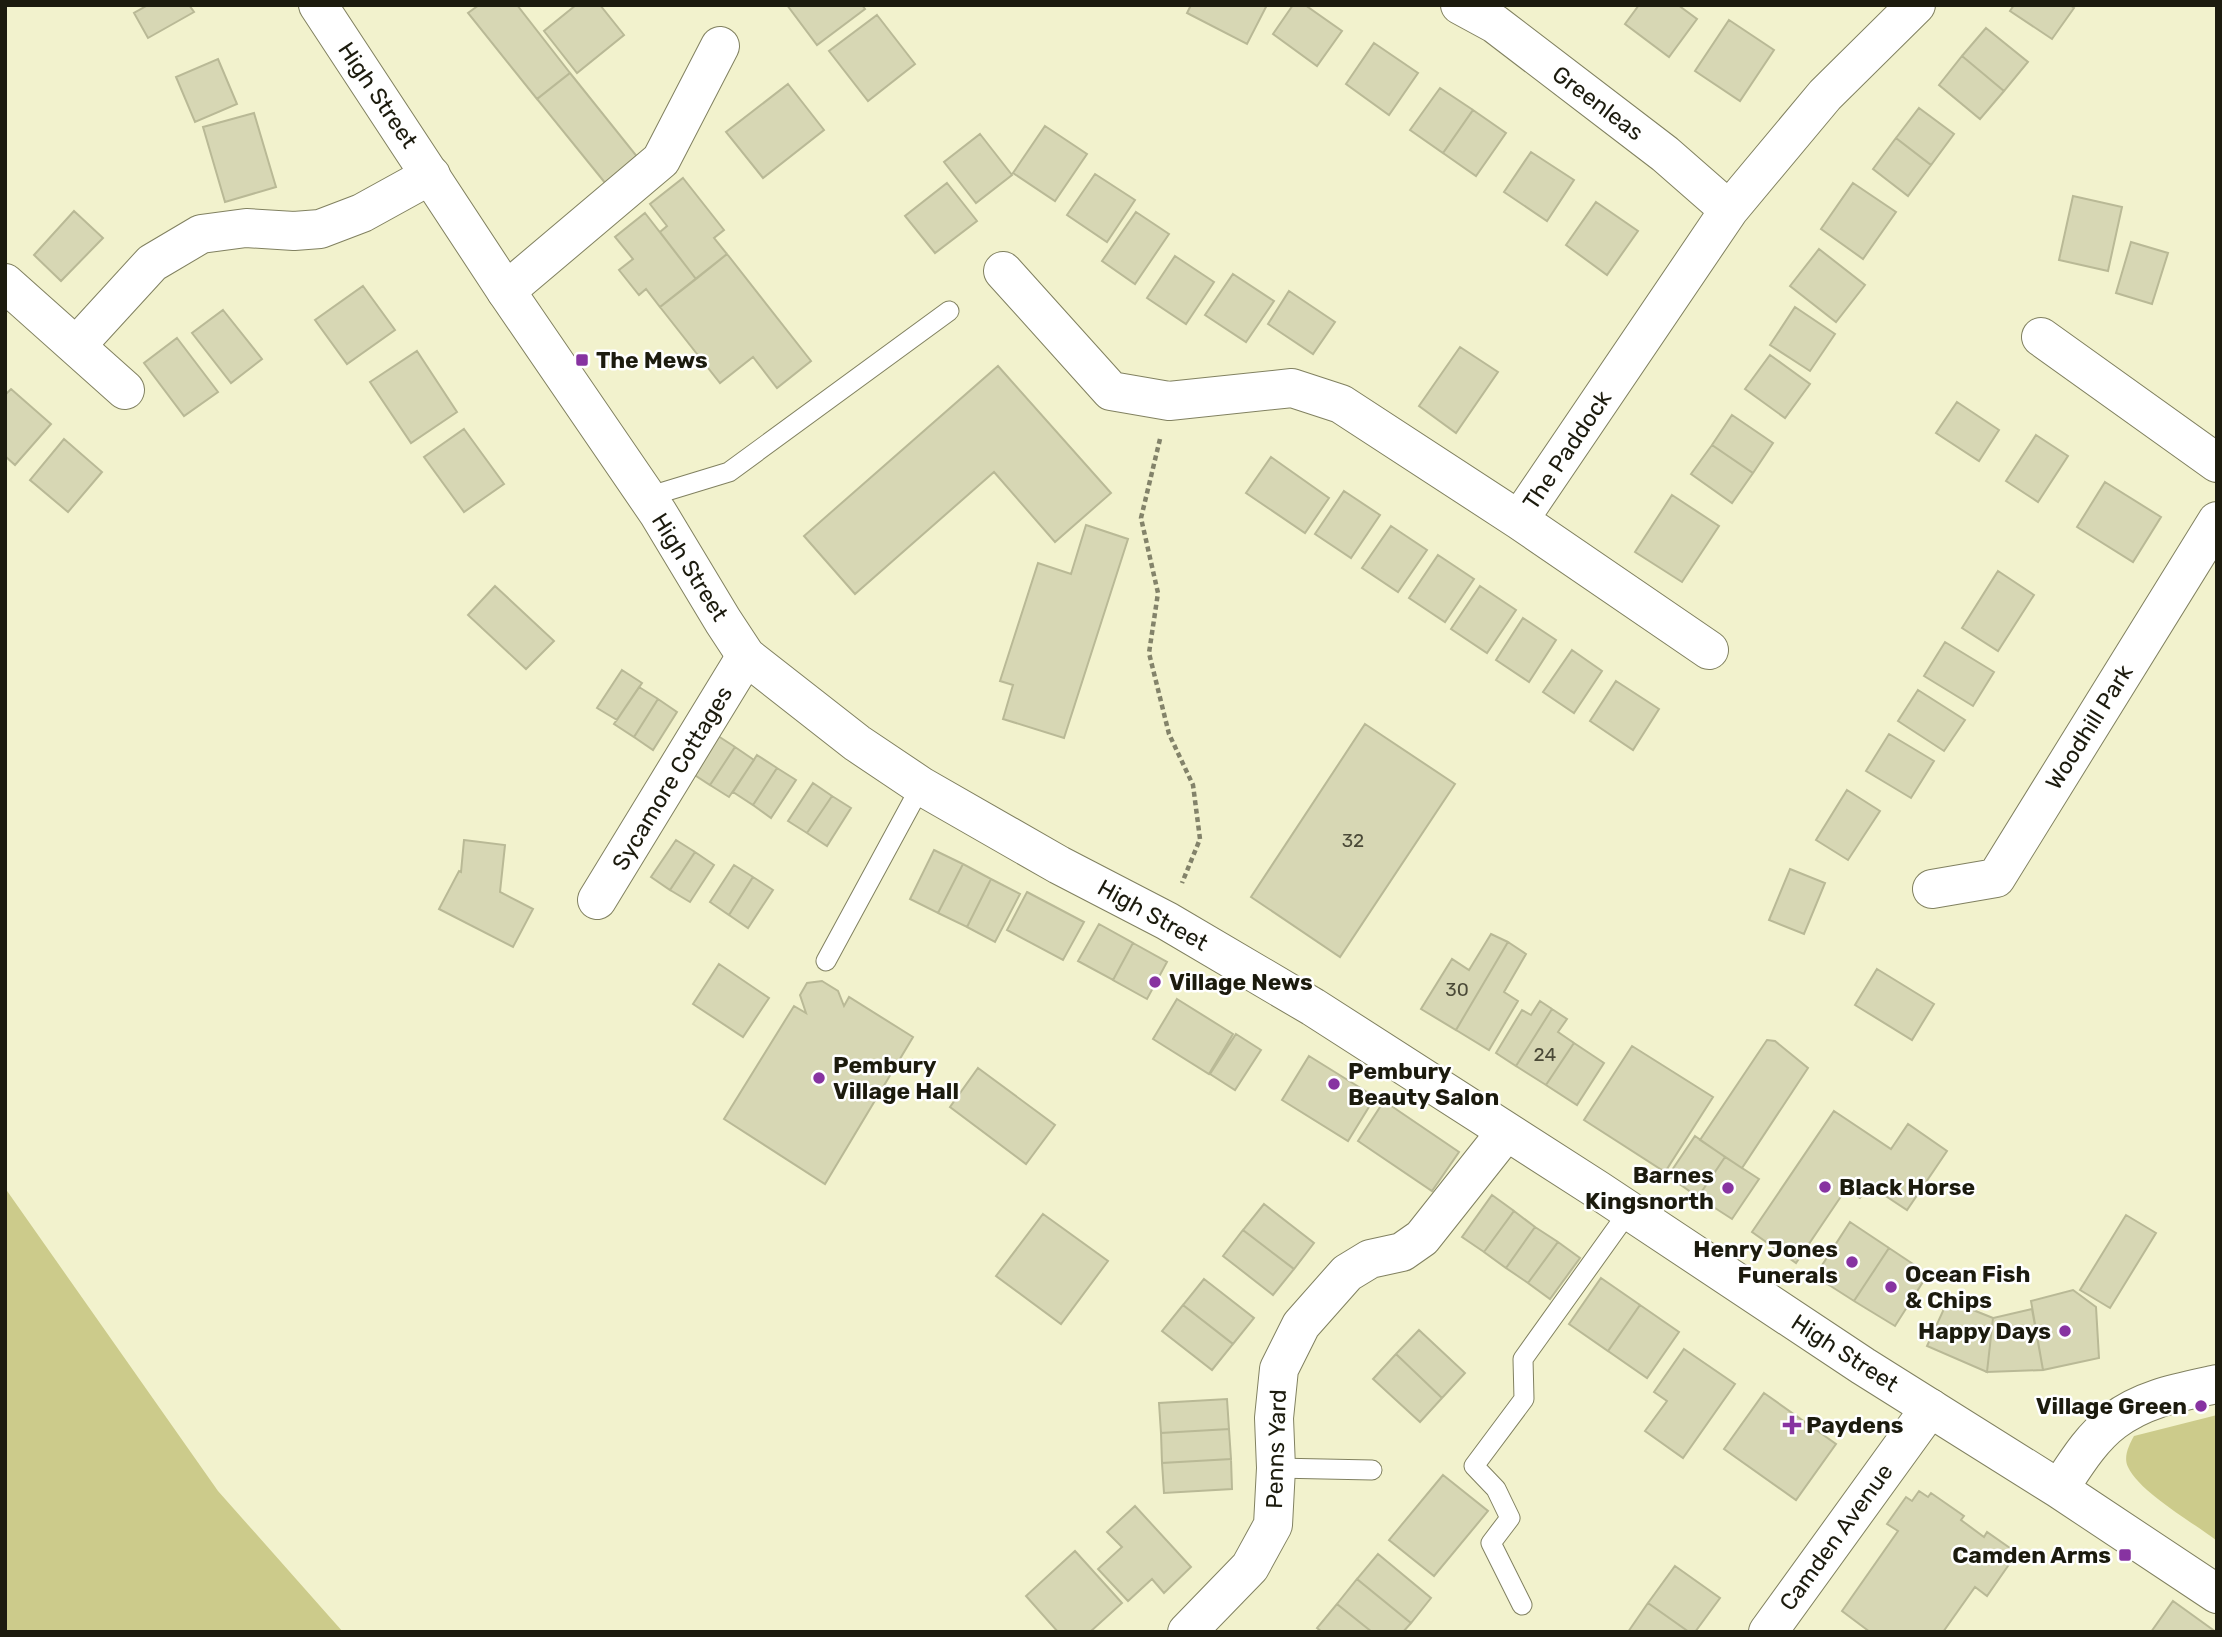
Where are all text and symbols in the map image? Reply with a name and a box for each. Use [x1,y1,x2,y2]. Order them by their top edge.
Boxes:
street label: High Street [332,37,424,153]
street label: Greenleas [1547,60,1649,146]
place label: The Mews [596,346,708,374]
marker: The Mews [574,352,590,368]
street label: The Paddock [1517,385,1617,515]
street label: High Street [646,508,734,626]
street label: Woodhill Park [2039,659,2139,795]
street label: Sycamore Cottages [606,681,738,875]
house number: 32 [1342,829,1364,852]
street label: High Street [1093,873,1213,957]
place label: Village News [1169,968,1313,996]
marker: Village News [1147,974,1163,990]
house number: 30 [1445,978,1469,1001]
house number: 24 [1534,1043,1557,1066]
place label: Pembury Village Hall [833,1051,959,1105]
place label: Pembury Beauty Salon [1348,1057,1499,1111]
marker: Pembury Village Hall [811,1070,827,1086]
marker: Pembury Beauty Salon [1326,1076,1342,1092]
place label: Barnes Kingsnorth [1585,1161,1714,1215]
place label: Black Horse [1839,1173,1975,1201]
marker: Black Horse [1817,1179,1833,1195]
marker: Barnes Kingsnorth [1720,1180,1736,1196]
place label: Henry Jones Funerals [1693,1235,1838,1289]
marker: Henry Jones Funerals [1844,1254,1860,1270]
place label: Ocean Fish & Chips [1905,1260,2030,1314]
marker: Ocean Fish & Chips [1883,1279,1899,1295]
street label: High Street [1786,1308,1904,1398]
place label: Happy Days [1918,1317,2051,1345]
marker: Happy Days [2057,1323,2073,1339]
street label: Penns Yard [1260,1389,1292,1509]
place label: Village Green [2036,1392,2187,1420]
marker: Village Green [2193,1398,2209,1414]
place label: Paydens [1806,1411,1904,1439]
marker: Paydens [1784,1417,1800,1433]
street label: Camden Avenue [1773,1458,1899,1616]
place label: Camden Arms [1952,1541,2111,1569]
marker: Camden Arms [2117,1547,2133,1563]

